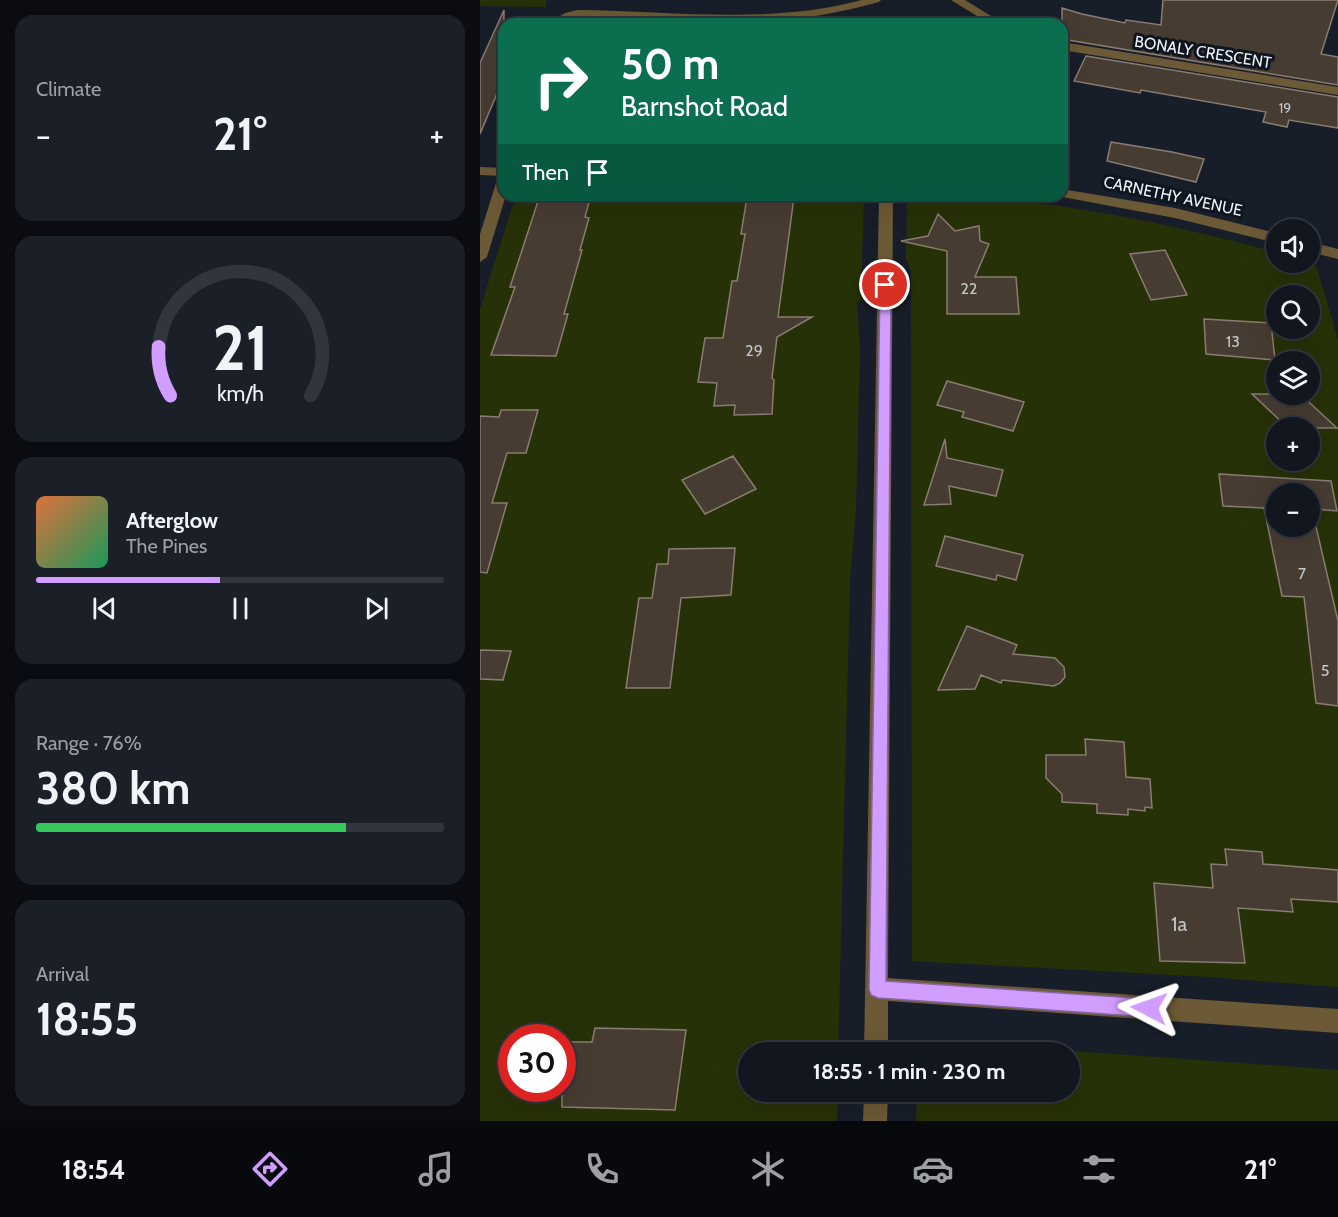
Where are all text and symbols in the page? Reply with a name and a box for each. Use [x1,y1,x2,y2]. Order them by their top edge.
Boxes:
street label: BONALY CRESCENT [1133,32,1273,72]
text: 50 m [621,38,719,90]
icon: right [522,42,600,120]
text: Climate [36,77,101,101]
text: Barnshot Road [621,90,788,123]
house number: 19 [1279,99,1291,117]
text: 21° [213,107,267,161]
text: − [36,115,51,155]
text: + [429,115,444,155]
icon: arrive [581,156,614,189]
text: Then [522,159,569,186]
street label: CARNETHY AVENUE [1102,172,1244,220]
map controls [1266,219,1320,537]
button: sound [1266,219,1320,273]
pin [859,259,910,310]
icon: arrive [868,268,901,301]
house number: 22 [961,279,977,298]
button: search [1266,285,1320,339]
text: 21 [212,310,268,386]
house number: 13 [1226,332,1240,351]
house number: 29 [745,341,763,360]
button: layers [1266,351,1320,405]
text: km/h [217,381,263,407]
button: + [1266,417,1320,471]
button: − [1266,483,1320,537]
text: Afterglow [126,507,218,534]
text: The Pines [126,534,207,558]
house number: 7 [1298,564,1306,583]
icon: previous [88,592,121,625]
icon: pause [224,592,257,625]
icon: next [360,592,393,625]
house number: 5 [1321,661,1329,680]
text: Range · 76% [36,731,142,755]
text: 380 km [36,761,190,815]
house number: 1a [1171,912,1187,936]
text: Arrival [36,962,89,986]
position arrow [1117,976,1181,1040]
text: 18:55 [36,992,138,1046]
speed limit sign: 30 [498,1024,576,1102]
text: 18:55 · 1 min · 230 m [813,1058,1005,1085]
icon: directions [249,1148,291,1190]
icon: music [415,1148,457,1190]
icon: phone [581,1148,623,1190]
icon: climate [747,1148,789,1190]
icon: car [912,1148,954,1190]
icon: filters [1078,1148,1120,1190]
text: 18:54 [62,1153,125,1186]
text: 21° [1244,1153,1276,1186]

